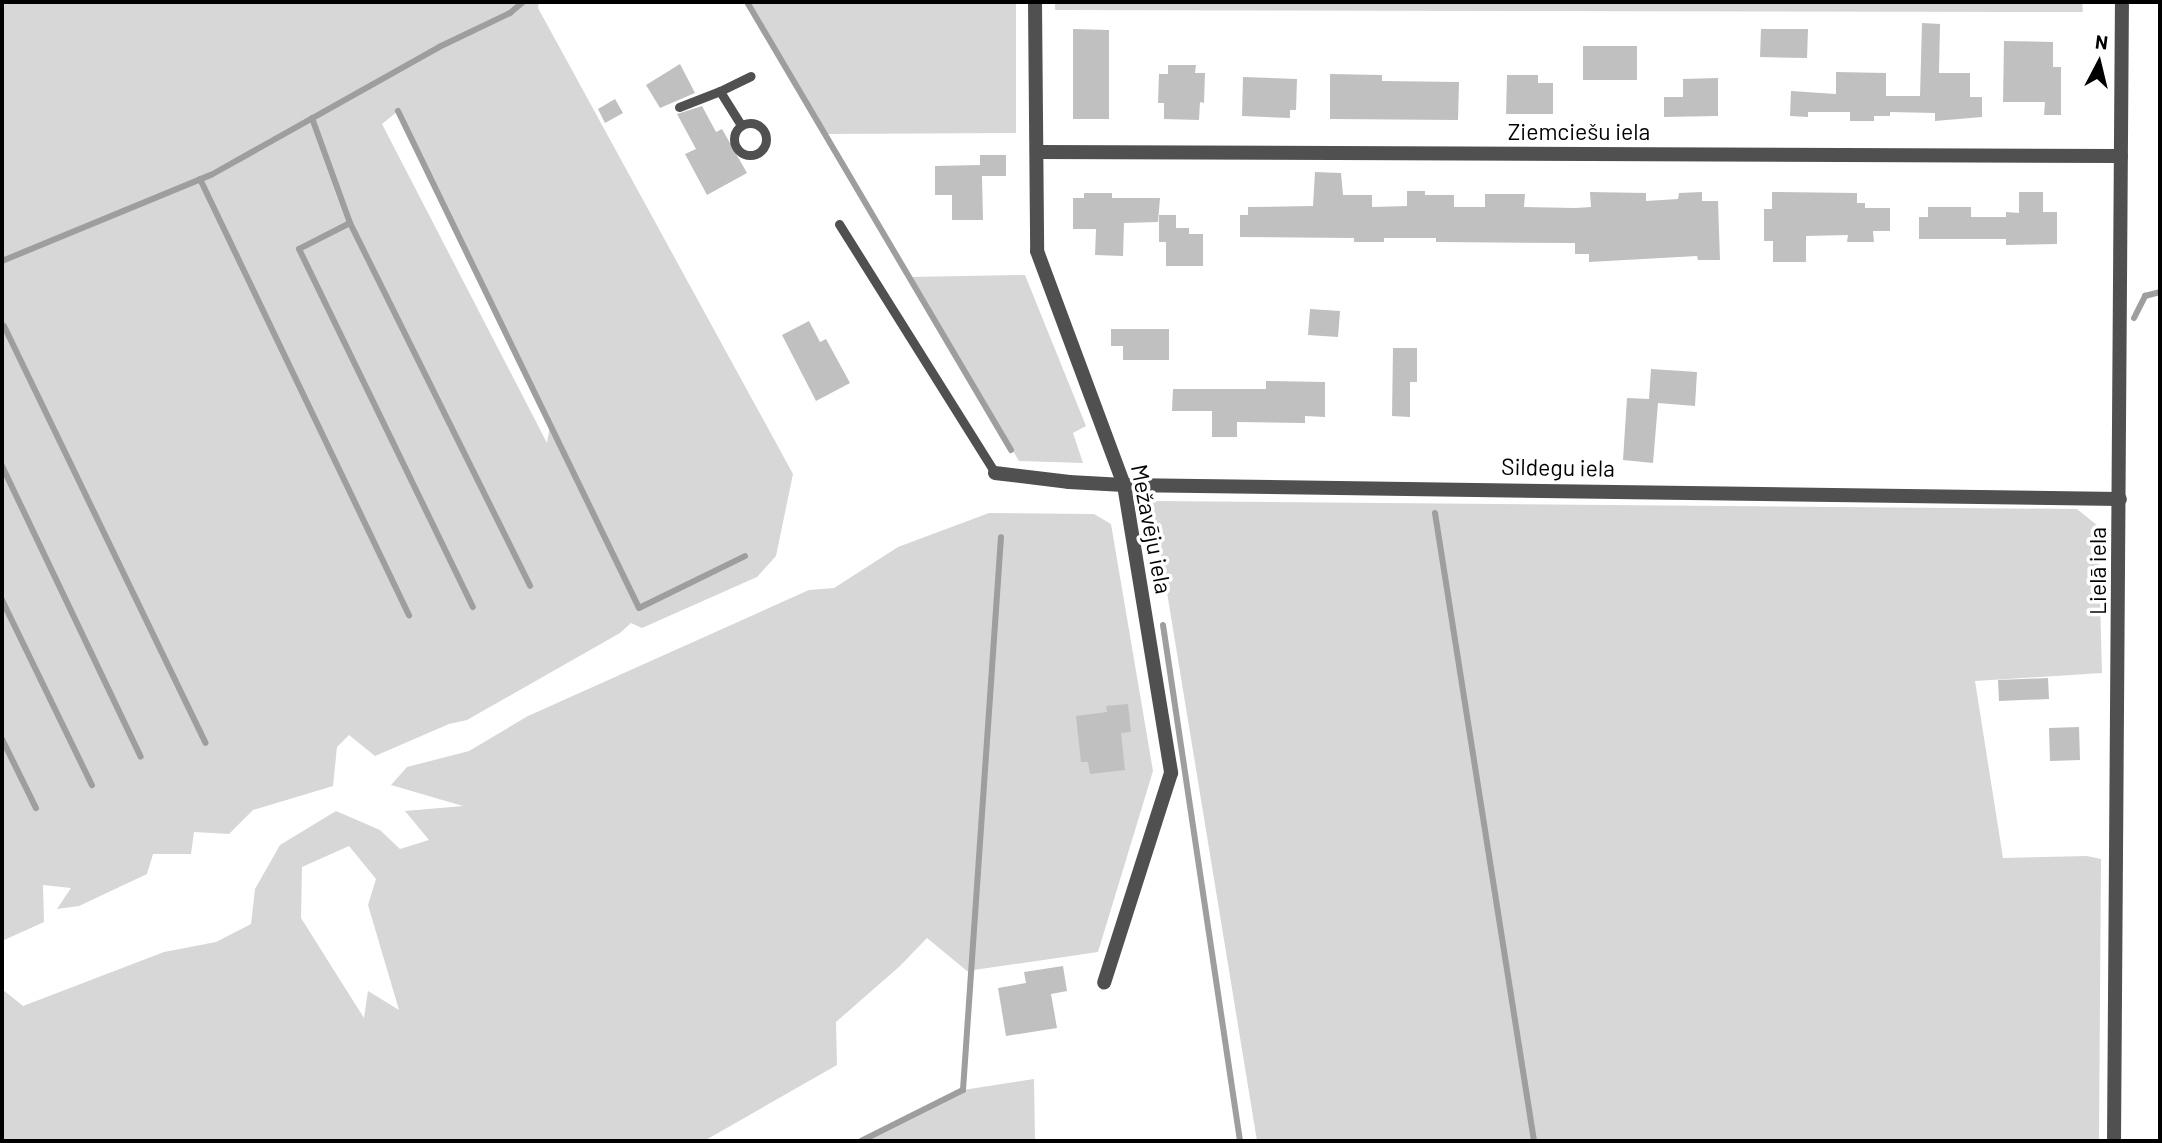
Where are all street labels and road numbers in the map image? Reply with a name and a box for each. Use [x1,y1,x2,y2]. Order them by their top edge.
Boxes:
street label: Ziemciešu iela [1508,117,1650,145]
street label: Sildegu iela [1501,452,1615,482]
street label: Mežavēju iela [1126,462,1178,596]
street label: Lielā iela [2083,527,2111,615]

